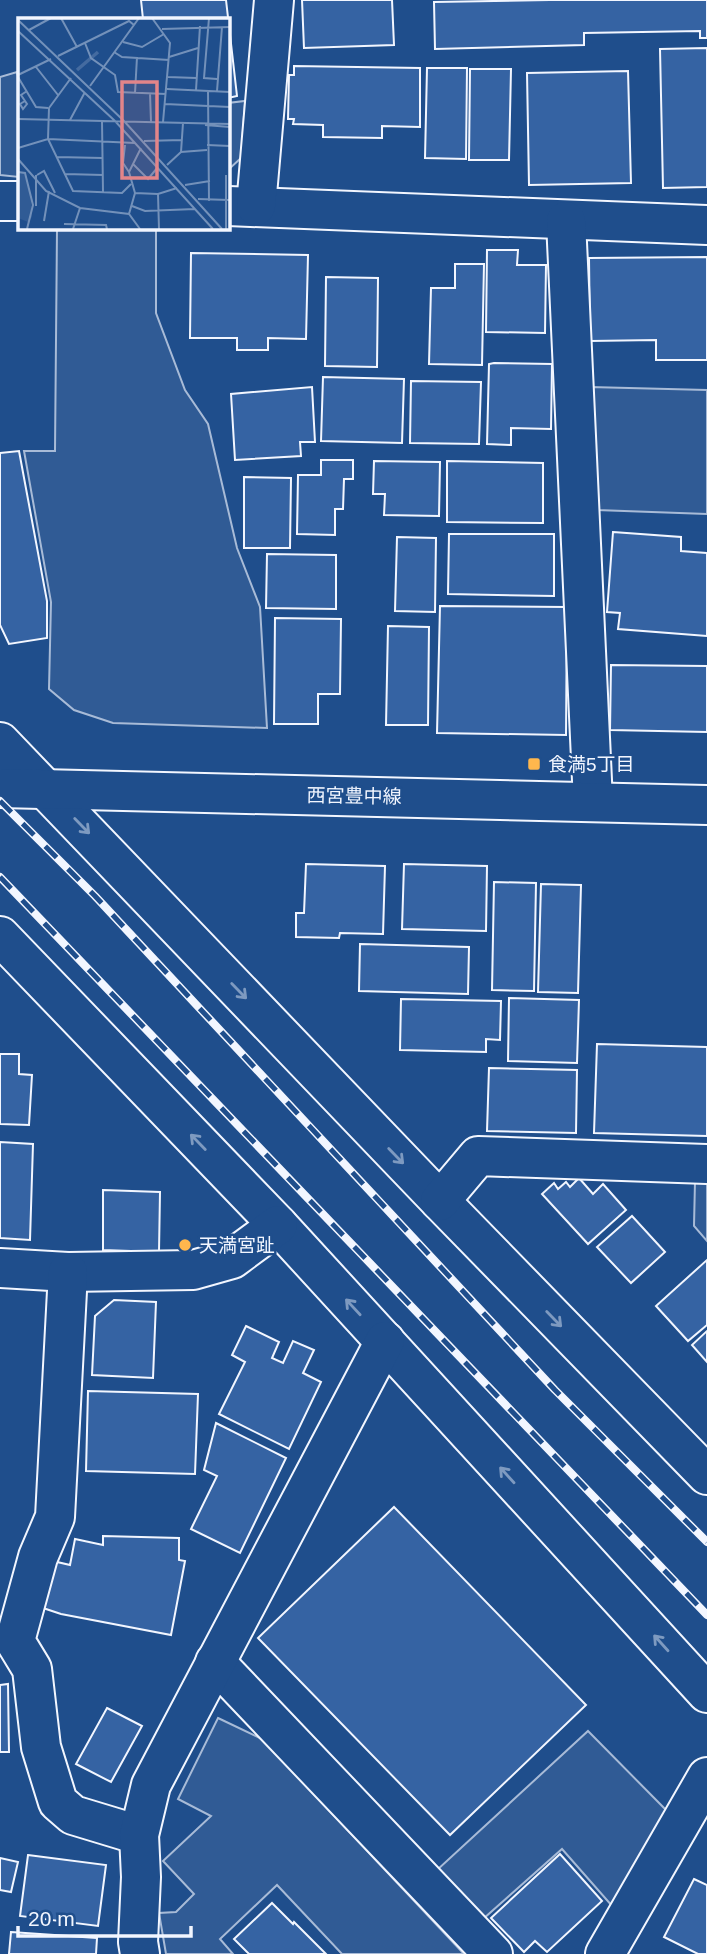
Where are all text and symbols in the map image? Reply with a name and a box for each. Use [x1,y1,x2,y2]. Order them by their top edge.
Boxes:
inset map [18,18,229,229]
place label: 食満5丁目 [548,754,635,775]
marker: 食満5丁目 [526,756,542,772]
street label: 西宮豊中線 [306,785,402,807]
one-way arrow [73,817,90,834]
one-way arrow [230,982,247,999]
one-way arrow [189,1134,206,1151]
one-way arrow [387,1147,404,1164]
place label: 天満宮趾 [199,1235,275,1256]
marker: 天満宮趾 [177,1237,193,1253]
one-way arrow [345,1299,362,1316]
one-way arrow [546,1310,563,1327]
one-way arrow [499,1466,515,1484]
one-way arrow [653,1634,669,1652]
scale bar [18,1895,191,1939]
text: 20 m [28,1907,75,1930]

